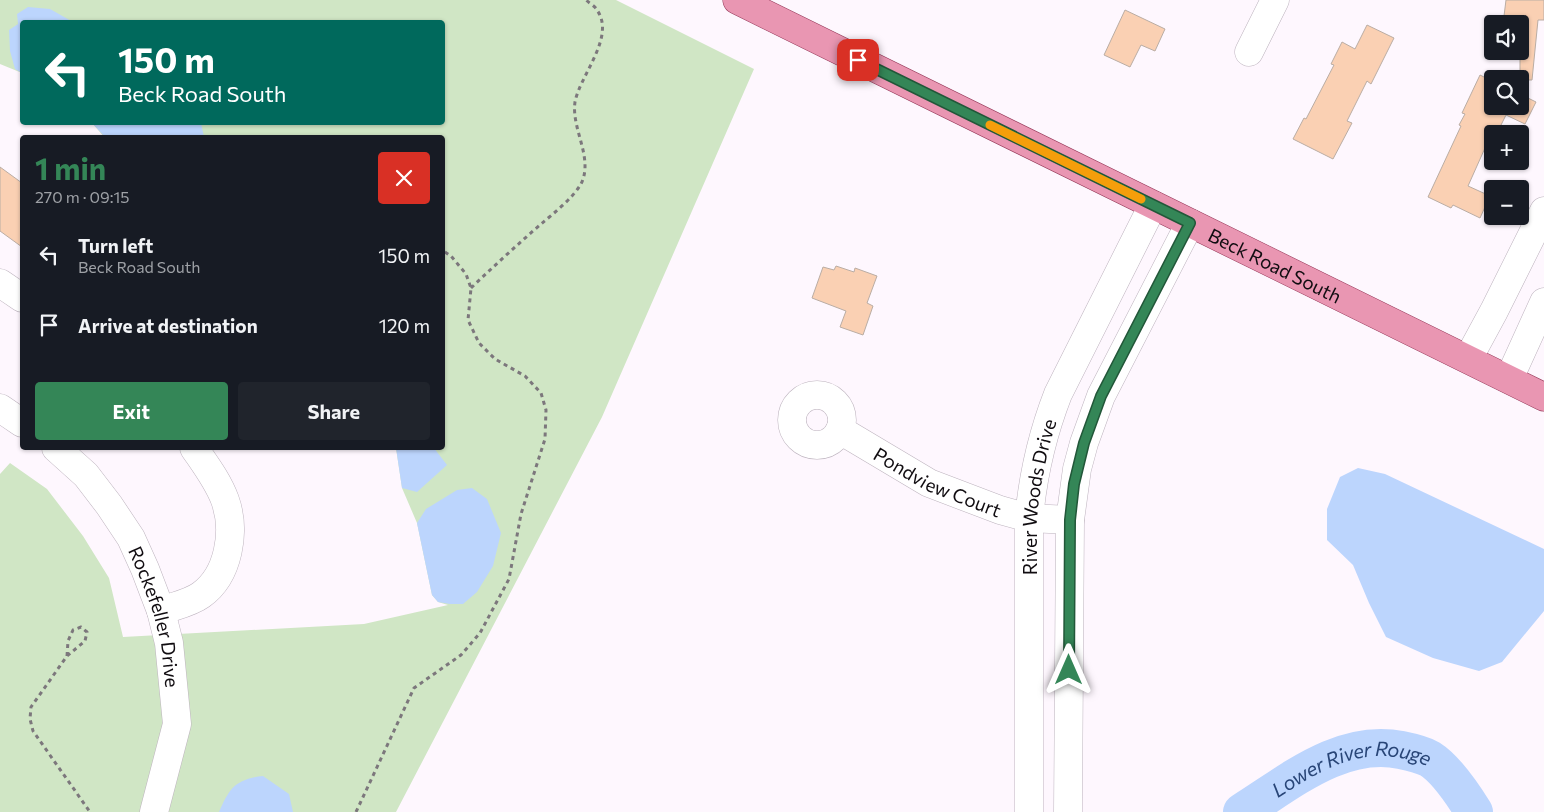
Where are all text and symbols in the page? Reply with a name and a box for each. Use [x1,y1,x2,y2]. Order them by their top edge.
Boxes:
map controls [1484,15,1529,225]
button: sound [1484,15,1529,60]
text: 150 m [118,37,215,80]
pin [837,39,879,81]
icon: left [35,40,100,105]
icon: arrive [844,46,872,74]
button: search [1484,70,1529,115]
text: Beck Road South [118,80,286,107]
button: + [1484,125,1529,170]
text: 1 min [35,149,106,186]
button: close [378,152,430,204]
button: − [1484,180,1529,225]
text: 270 m · 09:15 [35,187,130,206]
street label: Beck Road South [1205,222,1346,307]
text: Turn left [78,234,153,257]
icon: left [35,241,63,269]
text: 150 m [378,244,430,267]
text: Beck Road South [78,257,200,276]
icon: arrive [35,311,63,339]
text: Arrive at destination [78,314,258,337]
text: 120 m [379,314,430,337]
button: Exit [35,382,228,440]
button: Share [238,382,430,440]
street label: River Woods Drive [1017,416,1060,575]
street label: Pondview Court [870,441,1005,521]
street label: Rockefeller Drive [125,542,185,688]
position arrow [1042,643,1094,695]
water label: Lower River Rouge [1267,736,1436,802]

